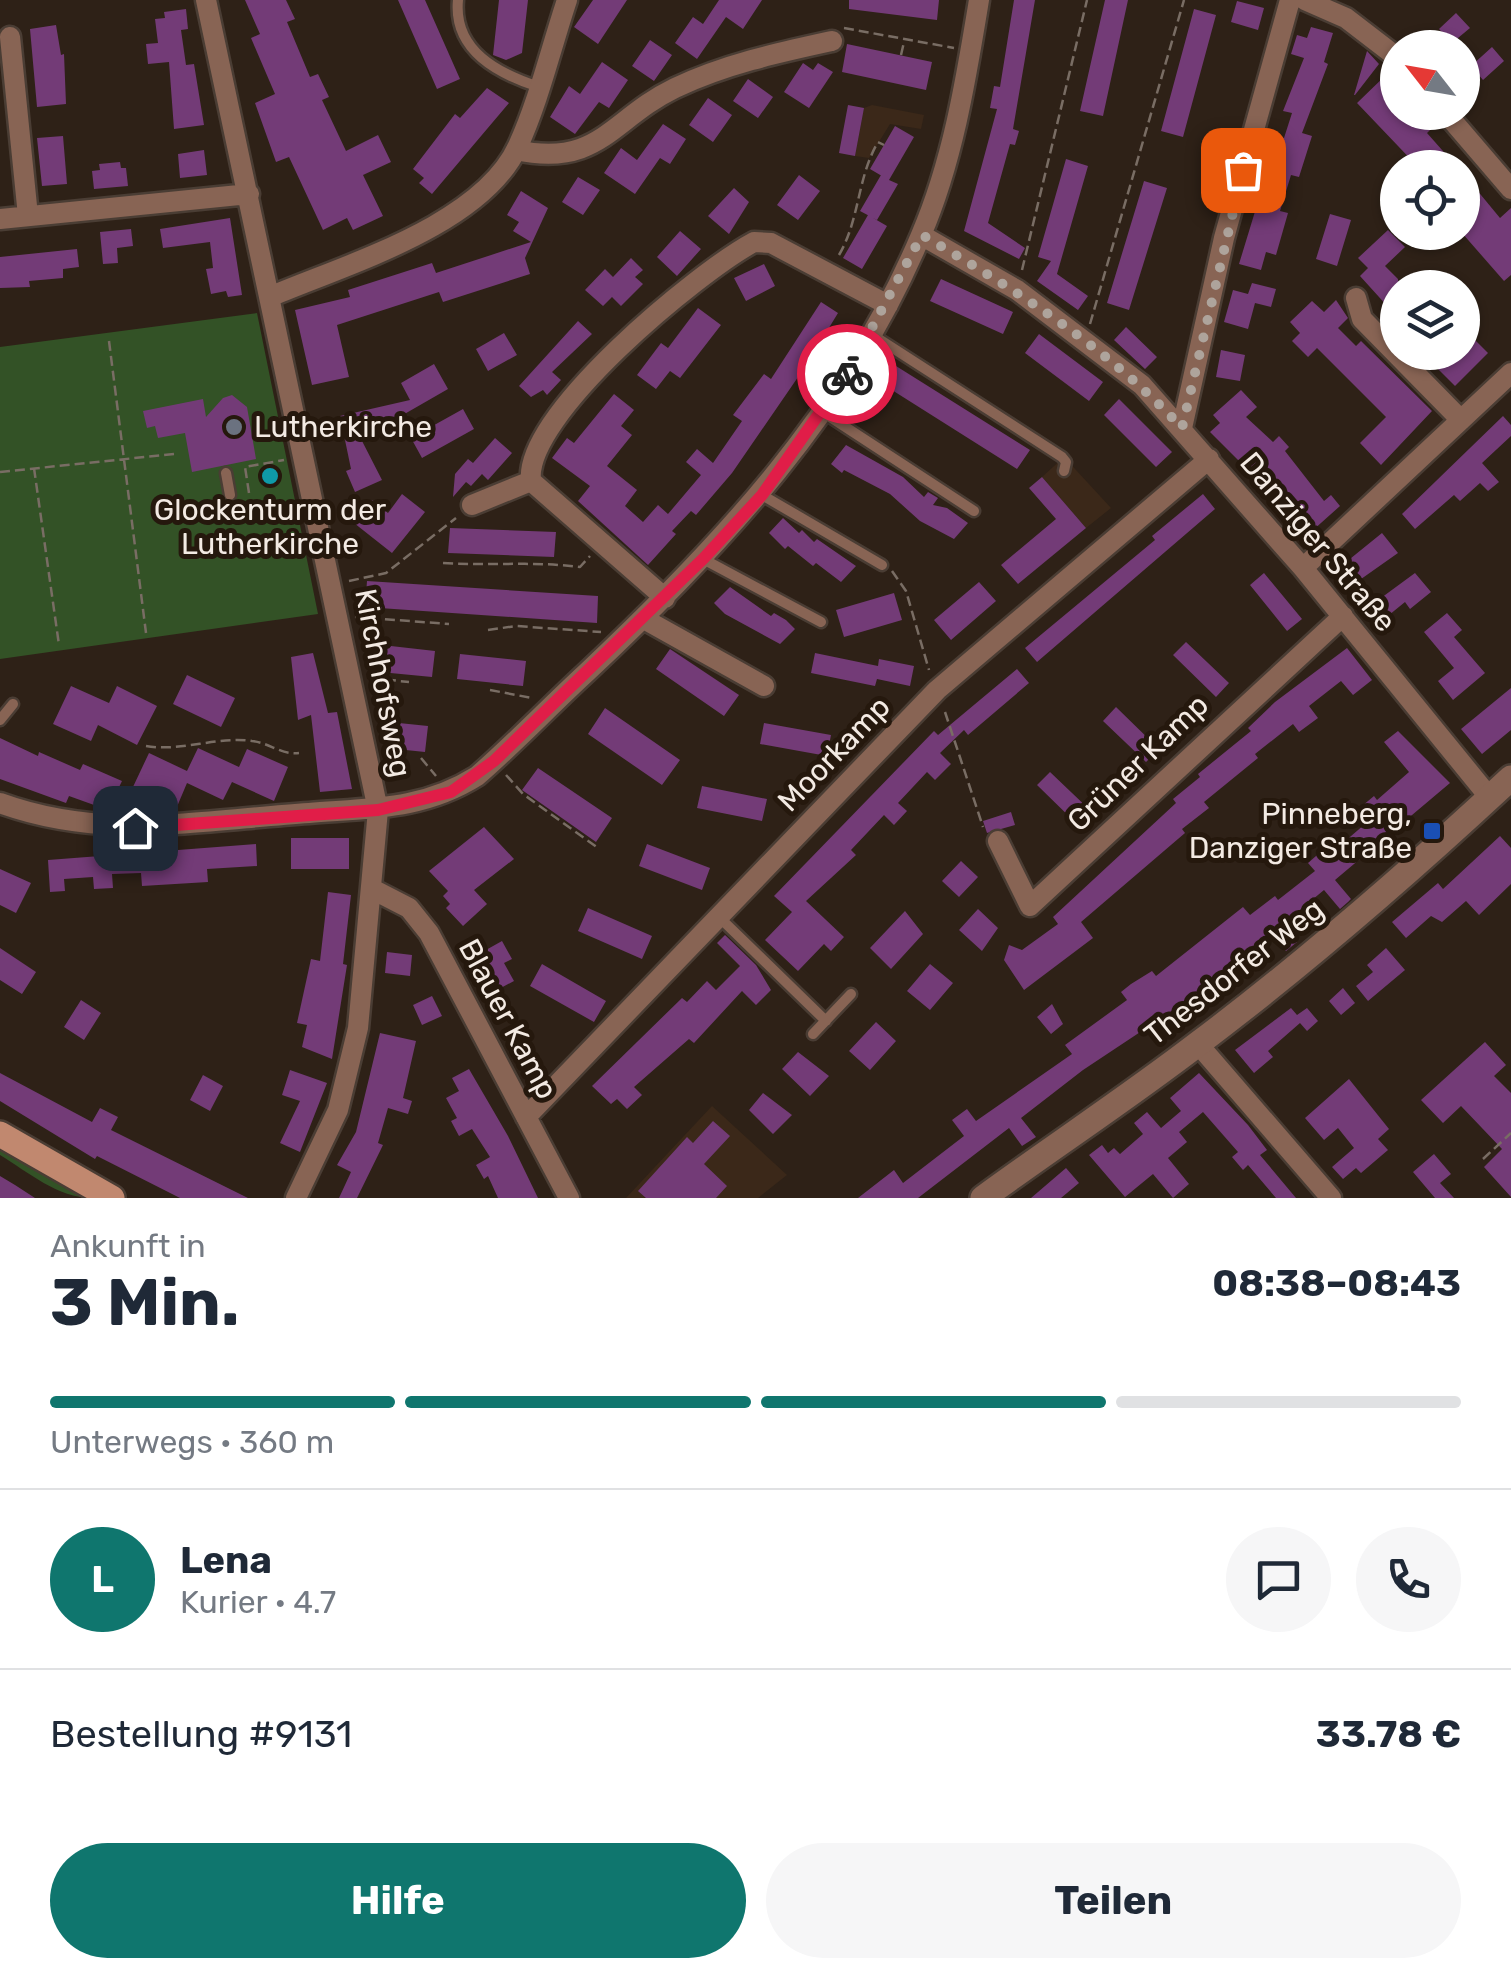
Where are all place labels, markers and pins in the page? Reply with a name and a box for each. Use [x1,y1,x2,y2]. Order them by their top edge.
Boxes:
pin [1201,128,1286,213]
place label: Lutherkirche [254,409,432,445]
marker: Lutherkirche [223,416,245,438]
marker: Glockenturm der Lutherkirche [259,465,281,487]
place label: Glockenturm der Lutherkirche [154,492,387,562]
pin [93,786,178,871]
place label: Pinneberg, Danziger Straße [1189,796,1412,866]
marker: Pinneberg, Danziger Straße [1421,820,1443,842]

